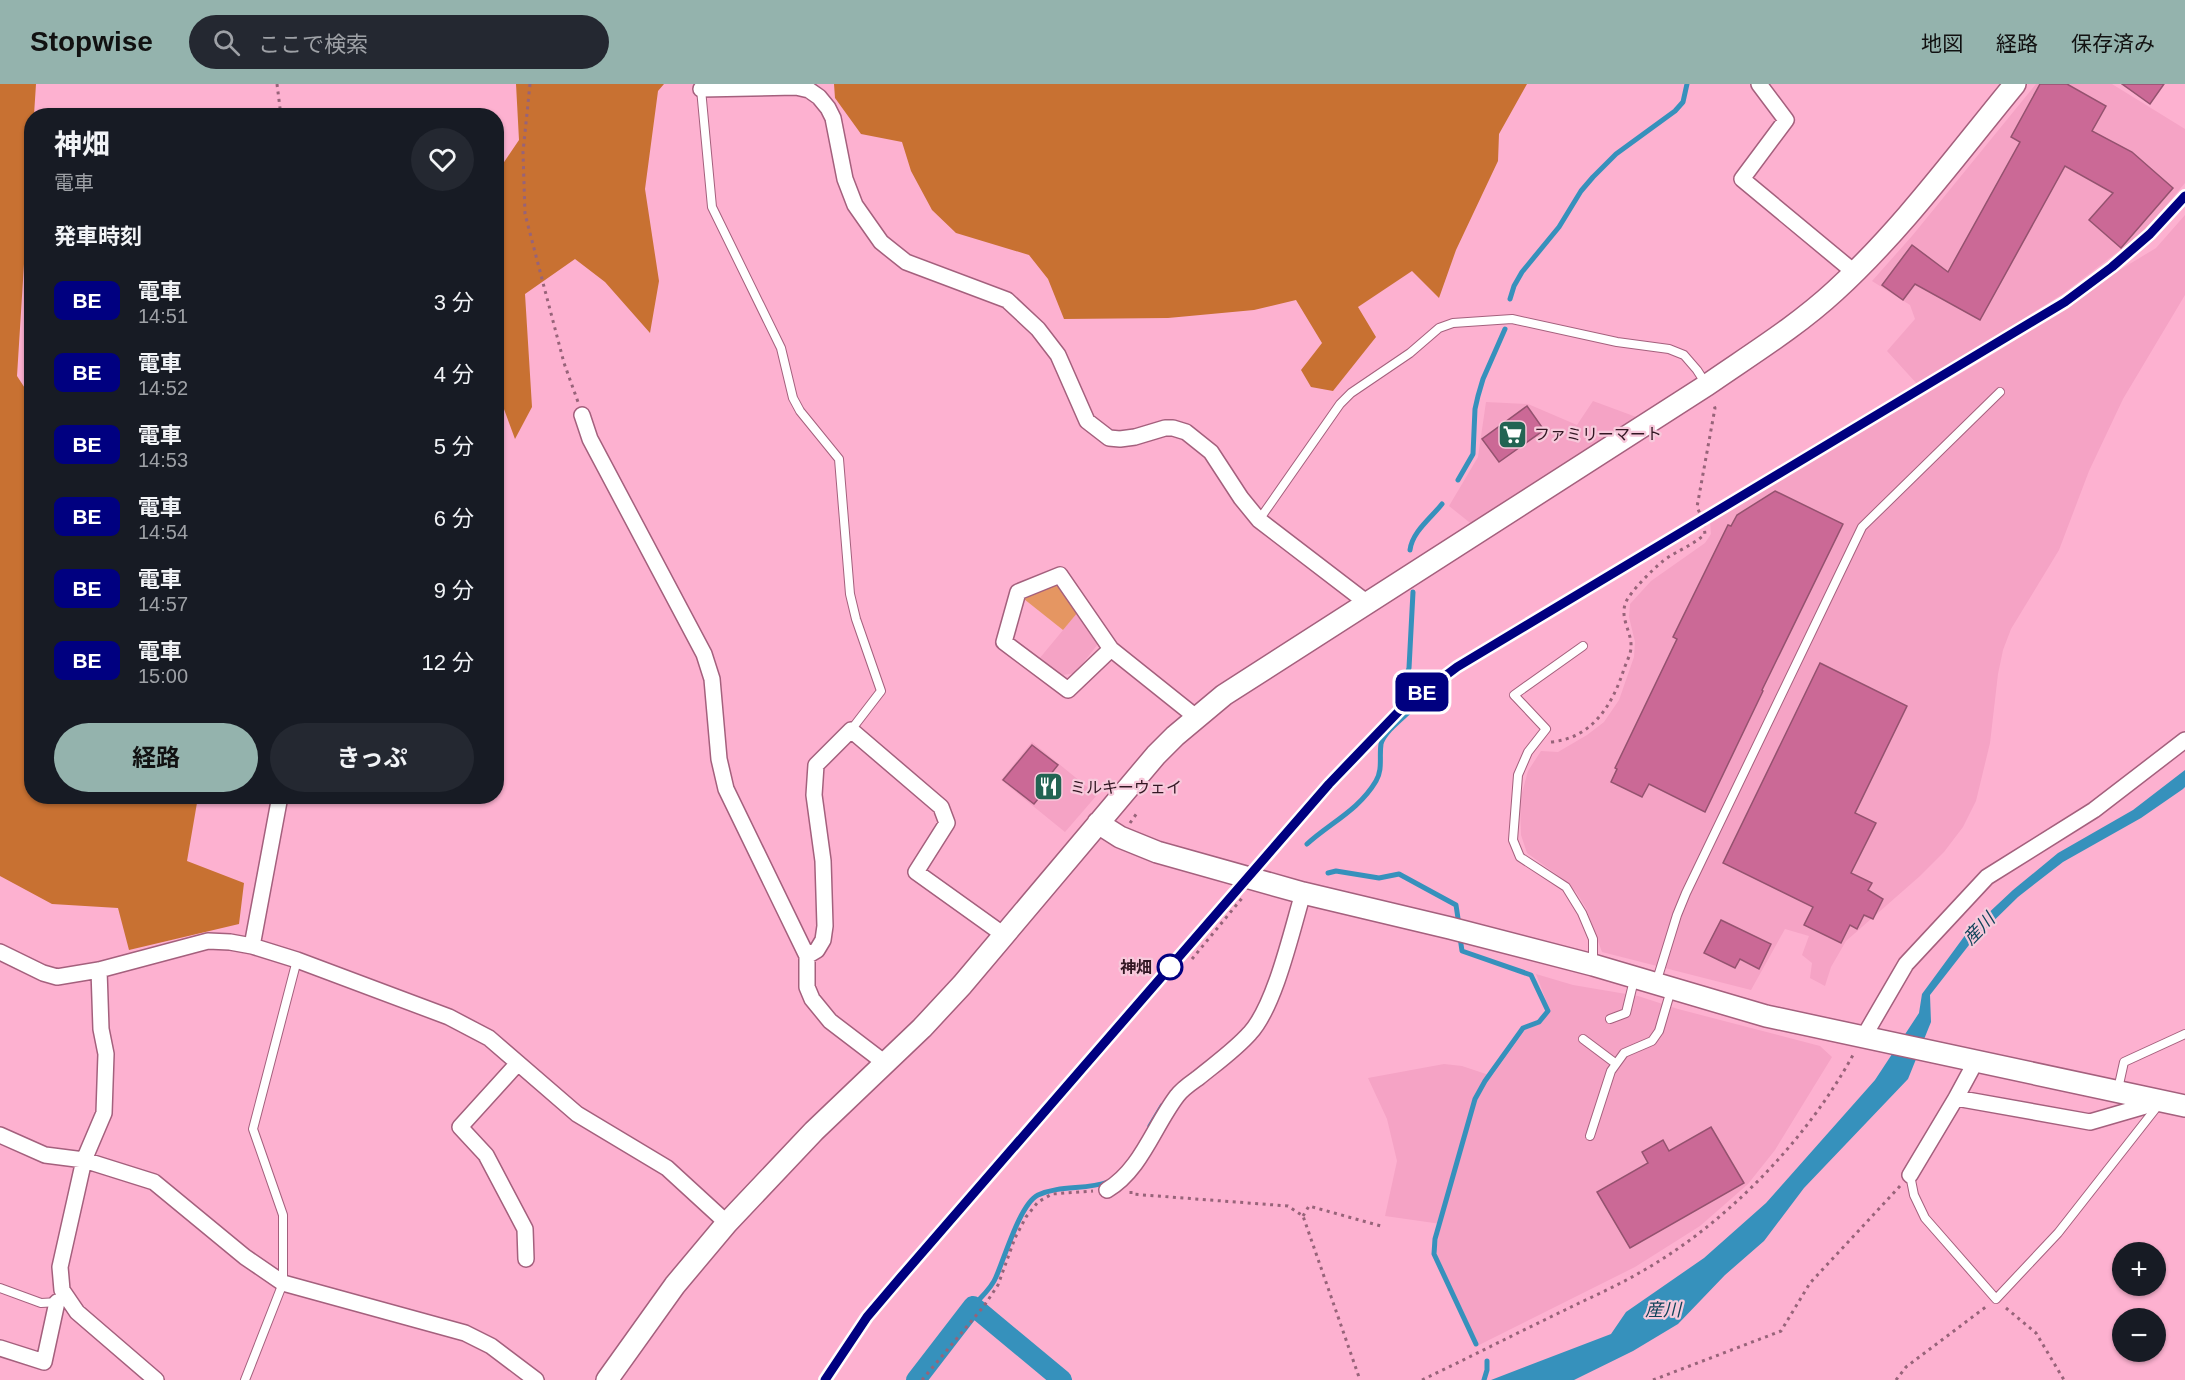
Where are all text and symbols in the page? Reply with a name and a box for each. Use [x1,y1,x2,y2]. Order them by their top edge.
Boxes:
search box [189,15,609,69]
text: Stopwise [30,26,153,57]
icon: search [210,26,243,59]
text: ここで検索 [258,32,368,57]
text: 地図 [1921,32,1963,55]
text: 経路 [1996,32,2038,55]
text: 保存済み [2071,32,2155,55]
button: heart [411,128,474,191]
text: 神畑 [54,129,110,160]
text: 電車 [54,172,94,194]
text: 発車時刻 [54,224,142,249]
text: 電車 [138,279,182,304]
text: BE [72,289,102,312]
text: 3 分 [434,290,474,315]
text: 14:51 [138,305,188,327]
text: 電車 [138,351,182,376]
text: BE [72,361,102,384]
text: 4 分 [434,362,474,387]
text: 14:52 [138,377,188,399]
supermarket icon: ファミリーマート [1497,418,1529,450]
text: 電車 [138,423,182,448]
place label: ファミリーマート [1534,426,1662,443]
text: BE [72,433,102,456]
text: 5 分 [434,434,474,459]
text: 14:53 [138,449,188,471]
text: 電車 [138,495,182,520]
text: BE [72,505,102,528]
text: 6 分 [434,506,474,531]
text: 14:54 [138,521,188,543]
text: 電車 [138,567,182,592]
text: BE [72,577,102,600]
text: 9 分 [434,578,474,603]
text: 14:57 [138,593,188,615]
text: 電車 [138,639,182,664]
text: BE [72,649,102,672]
text: 12 分 [421,650,474,675]
text: 15:00 [138,665,188,687]
line badge: BE [1395,672,1449,712]
text: BE [1407,681,1437,704]
button: 経路 [54,723,258,792]
button: きっぷ [270,723,474,792]
restaurant icon: ミルキーウェイ [1033,771,1065,803]
place label: ミルキーウェイ [1070,779,1182,796]
water label: 産川 [1959,908,2000,949]
marker: 神畑 [1157,954,1183,980]
place label: 神畑 [1120,958,1152,976]
map controls [2112,1242,2166,1362]
button: + [2112,1242,2166,1296]
water label: 産川 [1645,1300,1683,1320]
button: − [2112,1308,2166,1362]

